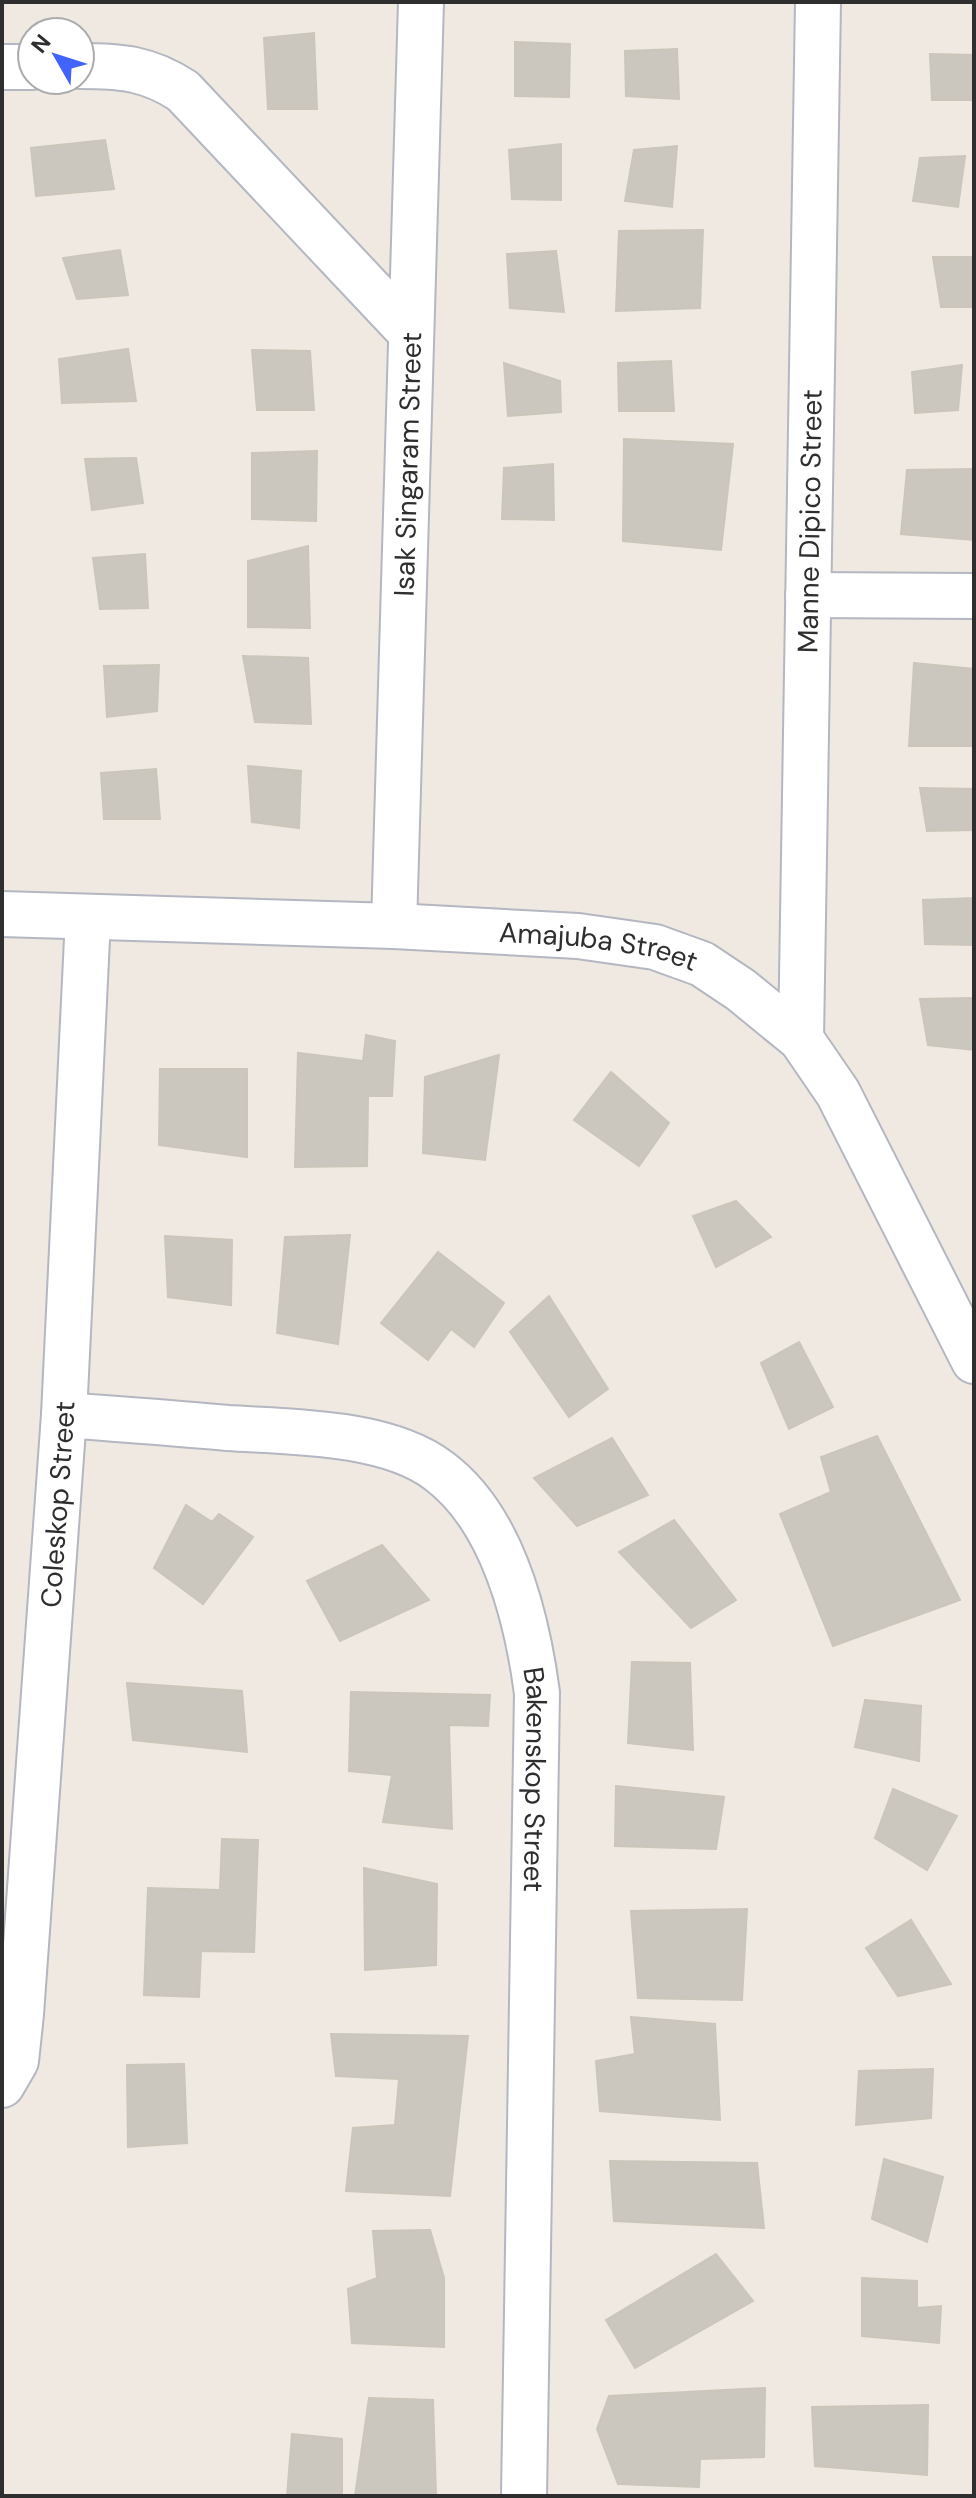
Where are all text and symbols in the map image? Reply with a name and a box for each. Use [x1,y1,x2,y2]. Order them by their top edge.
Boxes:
north arrow [16,16,96,96]
text: N [25,28,57,59]
street label: Isak Singaram Street [386,331,430,597]
street label: Manne Dipico Street [789,389,831,653]
street label: Amajuba Street [498,914,703,980]
street label: Coleskop Street [32,1400,84,1609]
street label: Bakenskop Street [514,1665,556,1892]

